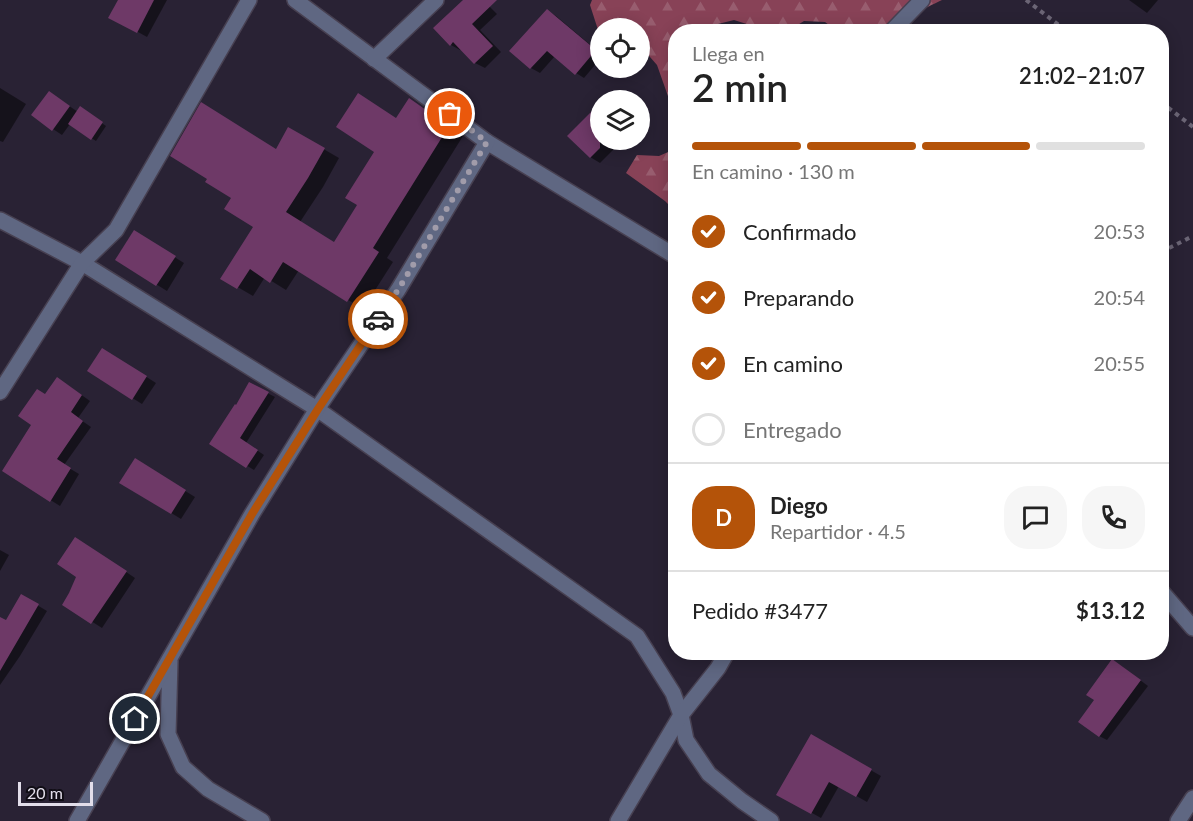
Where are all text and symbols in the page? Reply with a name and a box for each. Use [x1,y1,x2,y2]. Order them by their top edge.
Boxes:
map controls [590,18,650,150]
button: locate [590,18,650,78]
text: Llega en [692,41,765,65]
text: 21:02–21:07 [1019,62,1145,89]
text: 2 min [692,64,788,110]
pin [424,88,475,139]
button: layers [590,90,650,150]
icon: bag [433,97,466,130]
text: En camino · 130 m [692,159,855,183]
icon: check [692,215,725,248]
text: Confirmado [743,218,856,245]
text: 20:53 [1094,219,1145,243]
icon: check [692,281,725,314]
text: Preparando [743,284,854,311]
text: 20:54 [1094,285,1145,309]
courier [348,289,408,349]
icon: car [362,303,395,336]
icon: check [692,347,725,380]
text: En camino [743,350,843,377]
text: 20:55 [1094,351,1145,375]
text: Entregado [743,416,842,443]
button: chat [1004,486,1067,549]
button: phone [1082,486,1145,549]
text: Diego [770,492,828,519]
text: D [715,504,732,531]
text: Repartidor · 4.5 [770,519,906,543]
text: Pedido #3477 [692,597,828,624]
text: $13.12 [1076,597,1145,624]
pin [109,693,160,744]
icon: home [118,702,151,735]
scale bar [18,779,93,806]
text: 20 m [27,783,63,802]

